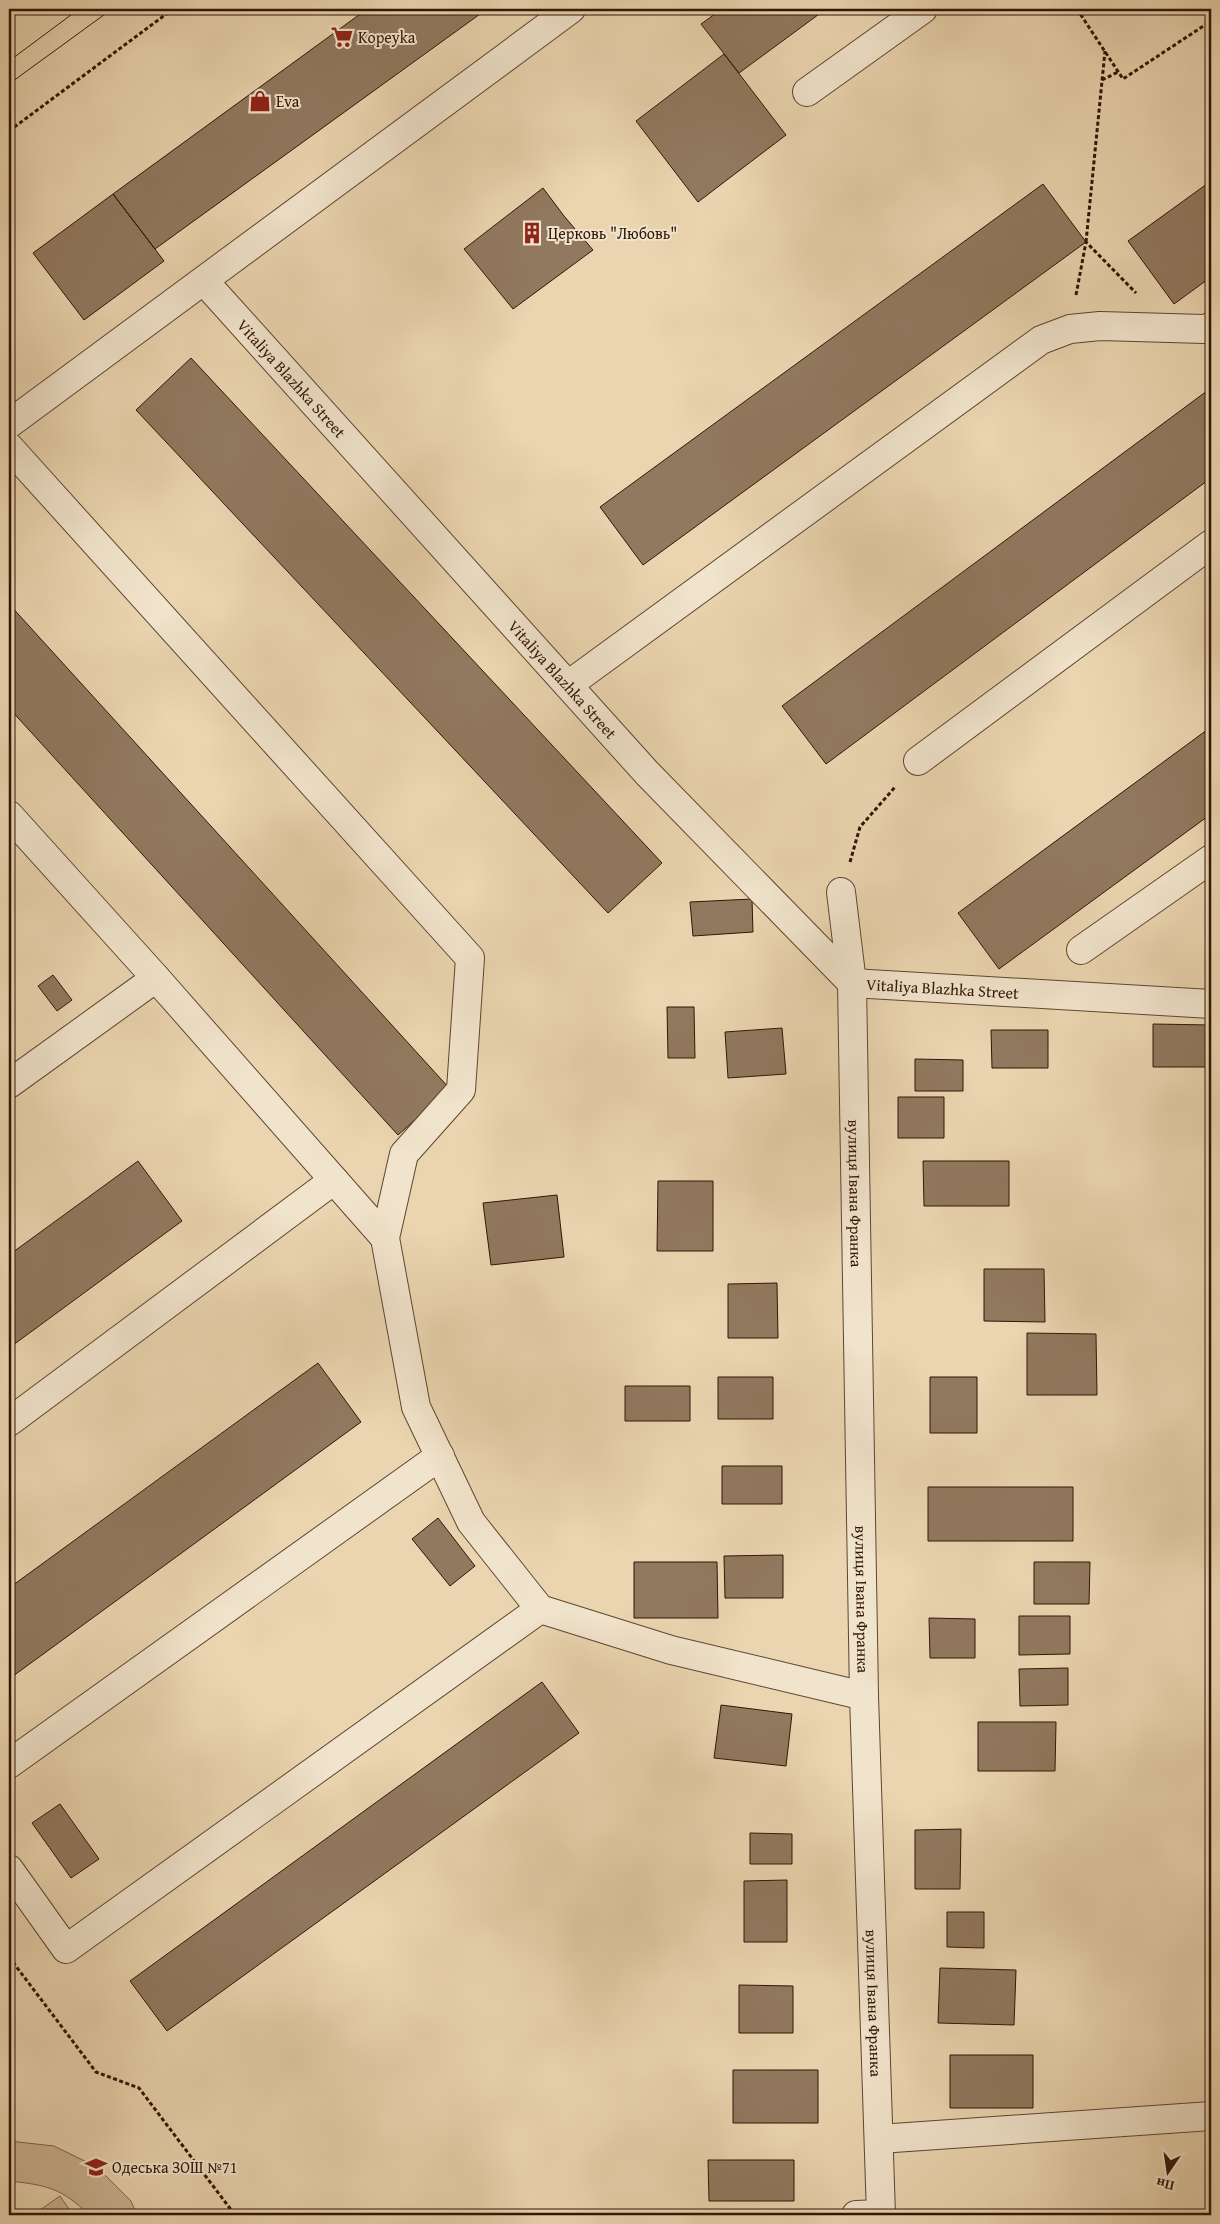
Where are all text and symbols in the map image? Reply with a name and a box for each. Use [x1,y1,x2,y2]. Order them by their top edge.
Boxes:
supermarket icon: Kopeyka [329,24,355,50]
place label: Kopeyka [358,25,416,49]
shop icon: Eva [247,88,273,114]
place label: Eva [276,89,300,113]
building icon: Церковь "Любовь" [519,220,545,246]
place label: Церковь "Любовь" [548,221,677,245]
street label: Vitaliya Blazhka Street [232,314,352,443]
street label: Vitaliya Blazhka Street [503,614,623,744]
street label: Vitaliya Blazhka Street [865,972,1020,1005]
street label: вулиця Івана Франка [842,1119,869,1268]
street label: вулиця Івана Франка [849,1525,876,1674]
street label: вулиця Івана Франка [860,1929,888,2078]
north arrow [1142,2146,1192,2196]
school or university icon: Одеська ЗОШ №71 [83,2154,109,2180]
place label: Одеська ЗОШ №71 [112,2155,237,2179]
text: Пн [1154,2173,1176,2196]

